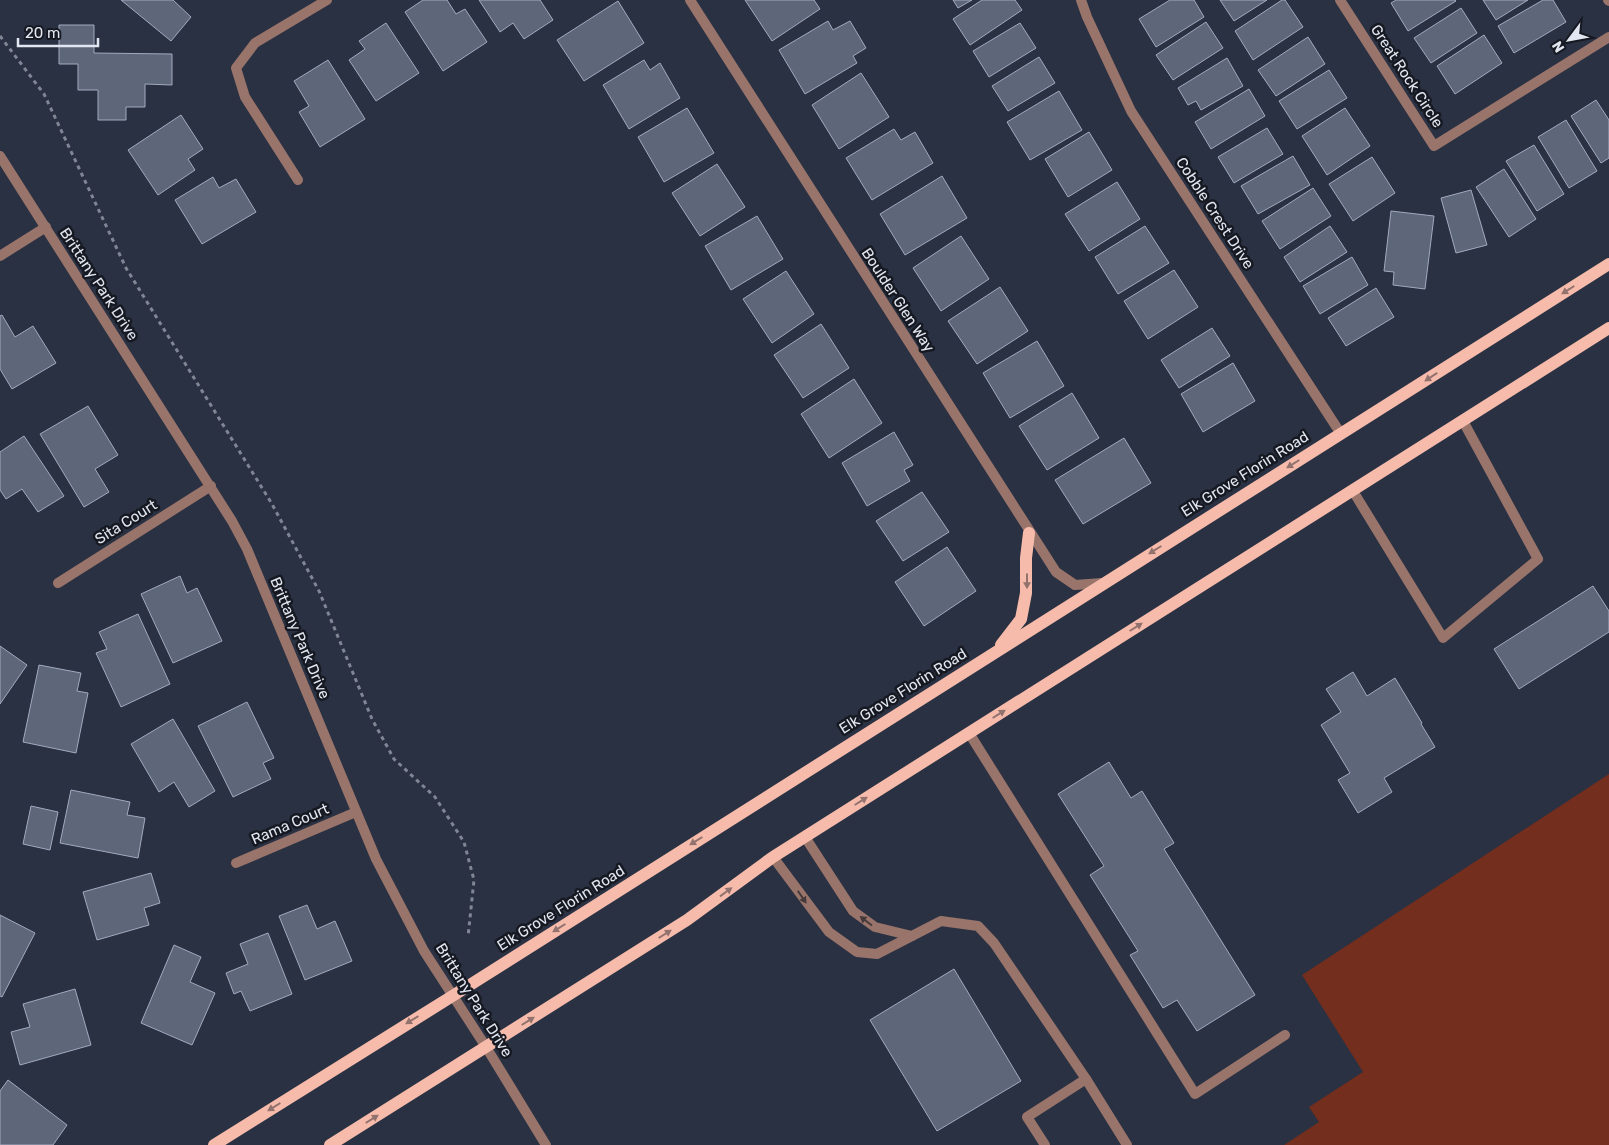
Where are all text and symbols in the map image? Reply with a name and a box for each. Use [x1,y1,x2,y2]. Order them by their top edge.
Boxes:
scale bar [18,15,98,47]
north arrow [1544,15,1594,65]
street label: Great Rock Circle [1367,21,1447,131]
text: 20 m [25,24,60,42]
text: N [1549,38,1568,55]
street label: Cobble Crest Drive [1172,154,1258,272]
street label: Brittany Park Drive [56,224,142,344]
street label: Boulder Glen Way [858,245,938,355]
one-way arrow [1561,285,1574,295]
one-way arrow [1424,372,1437,382]
street label: Elk Grove Florin Road [1178,427,1312,521]
one-way arrow [1287,459,1300,468]
street label: Sita Court [92,496,161,548]
one-way arrow [1149,545,1162,555]
one-way arrow [1023,573,1031,589]
street label: Brittany Park Drive [266,574,334,702]
one-way arrow [1129,623,1143,632]
street label: Elk Grove Florin Road [836,644,970,738]
one-way arrow [992,710,1005,719]
one-way arrow [855,797,868,806]
street label: Rama Court [248,800,332,848]
one-way arrow [690,836,703,846]
street label: Elk Grove Florin Road [494,861,628,955]
one-way arrow [719,886,732,897]
one-way arrow [797,890,807,903]
one-way arrow [859,916,873,926]
one-way arrow [553,923,566,933]
one-way arrow [658,929,672,939]
street label: Brittany Park Drive [432,940,516,1060]
one-way arrow [405,1016,418,1025]
one-way arrow [521,1016,534,1026]
one-way arrow [268,1102,281,1111]
one-way arrow [365,1114,378,1124]

